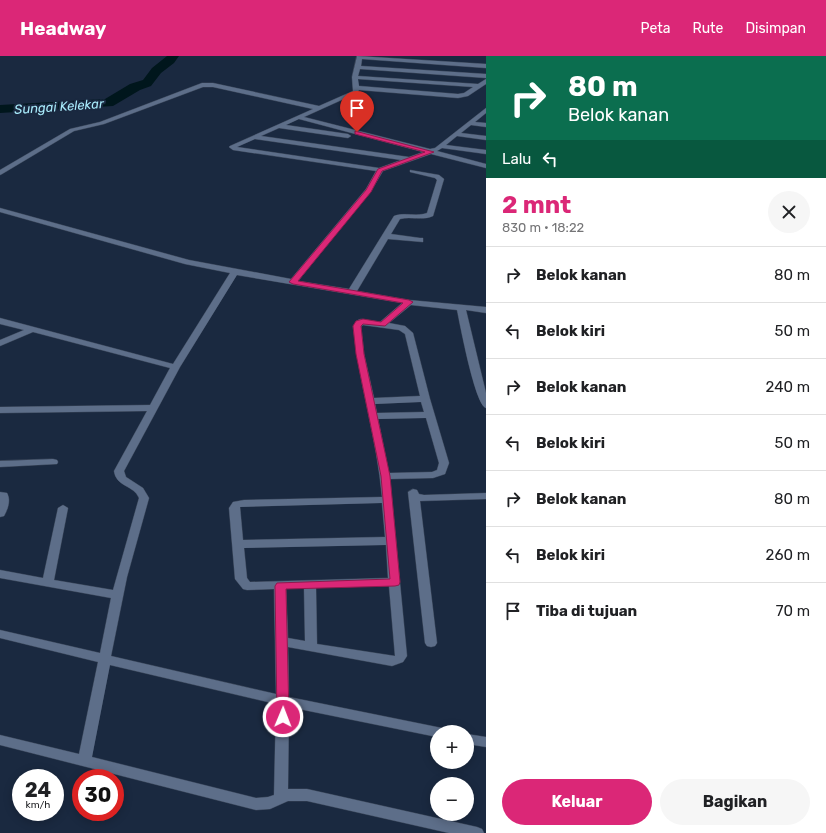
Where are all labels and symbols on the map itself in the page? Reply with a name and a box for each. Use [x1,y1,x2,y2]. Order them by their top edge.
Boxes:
pin [340,91,374,132]
water label: Sungai Kelekar [14,96,105,118]
position arrow [262,696,304,738]
speed limit sign: 30 [72,769,124,821]

